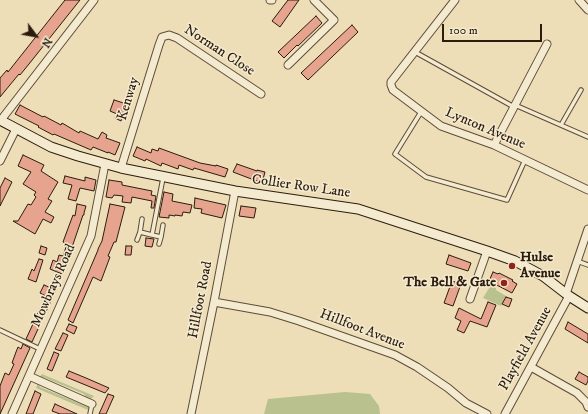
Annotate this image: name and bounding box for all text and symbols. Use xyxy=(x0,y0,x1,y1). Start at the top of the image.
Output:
north arrow xyxy=(16,16,56,56)
scale bar xyxy=(444,16,544,42)
street label: Norman Close xyxy=(181,22,257,80)
text: 100 m xyxy=(449,23,478,38)
text: N xyxy=(38,35,55,50)
street label: Kenway xyxy=(115,75,143,123)
street label: Lynton Avenue xyxy=(442,105,528,153)
street label: Collier Row Lane xyxy=(251,172,351,202)
street label: Mowbrays Road xyxy=(28,242,80,330)
place label: Hulse Avenue xyxy=(520,250,560,282)
street label: Hillfoot Road xyxy=(185,260,217,340)
marker: Hulse Avenue xyxy=(507,261,517,271)
place label: The Bell & Gate xyxy=(403,275,496,291)
marker: The Bell & Gate xyxy=(499,278,509,288)
street label: Playfield Avenue xyxy=(496,304,556,394)
street label: Hillfoot Avenue xyxy=(317,306,407,354)

